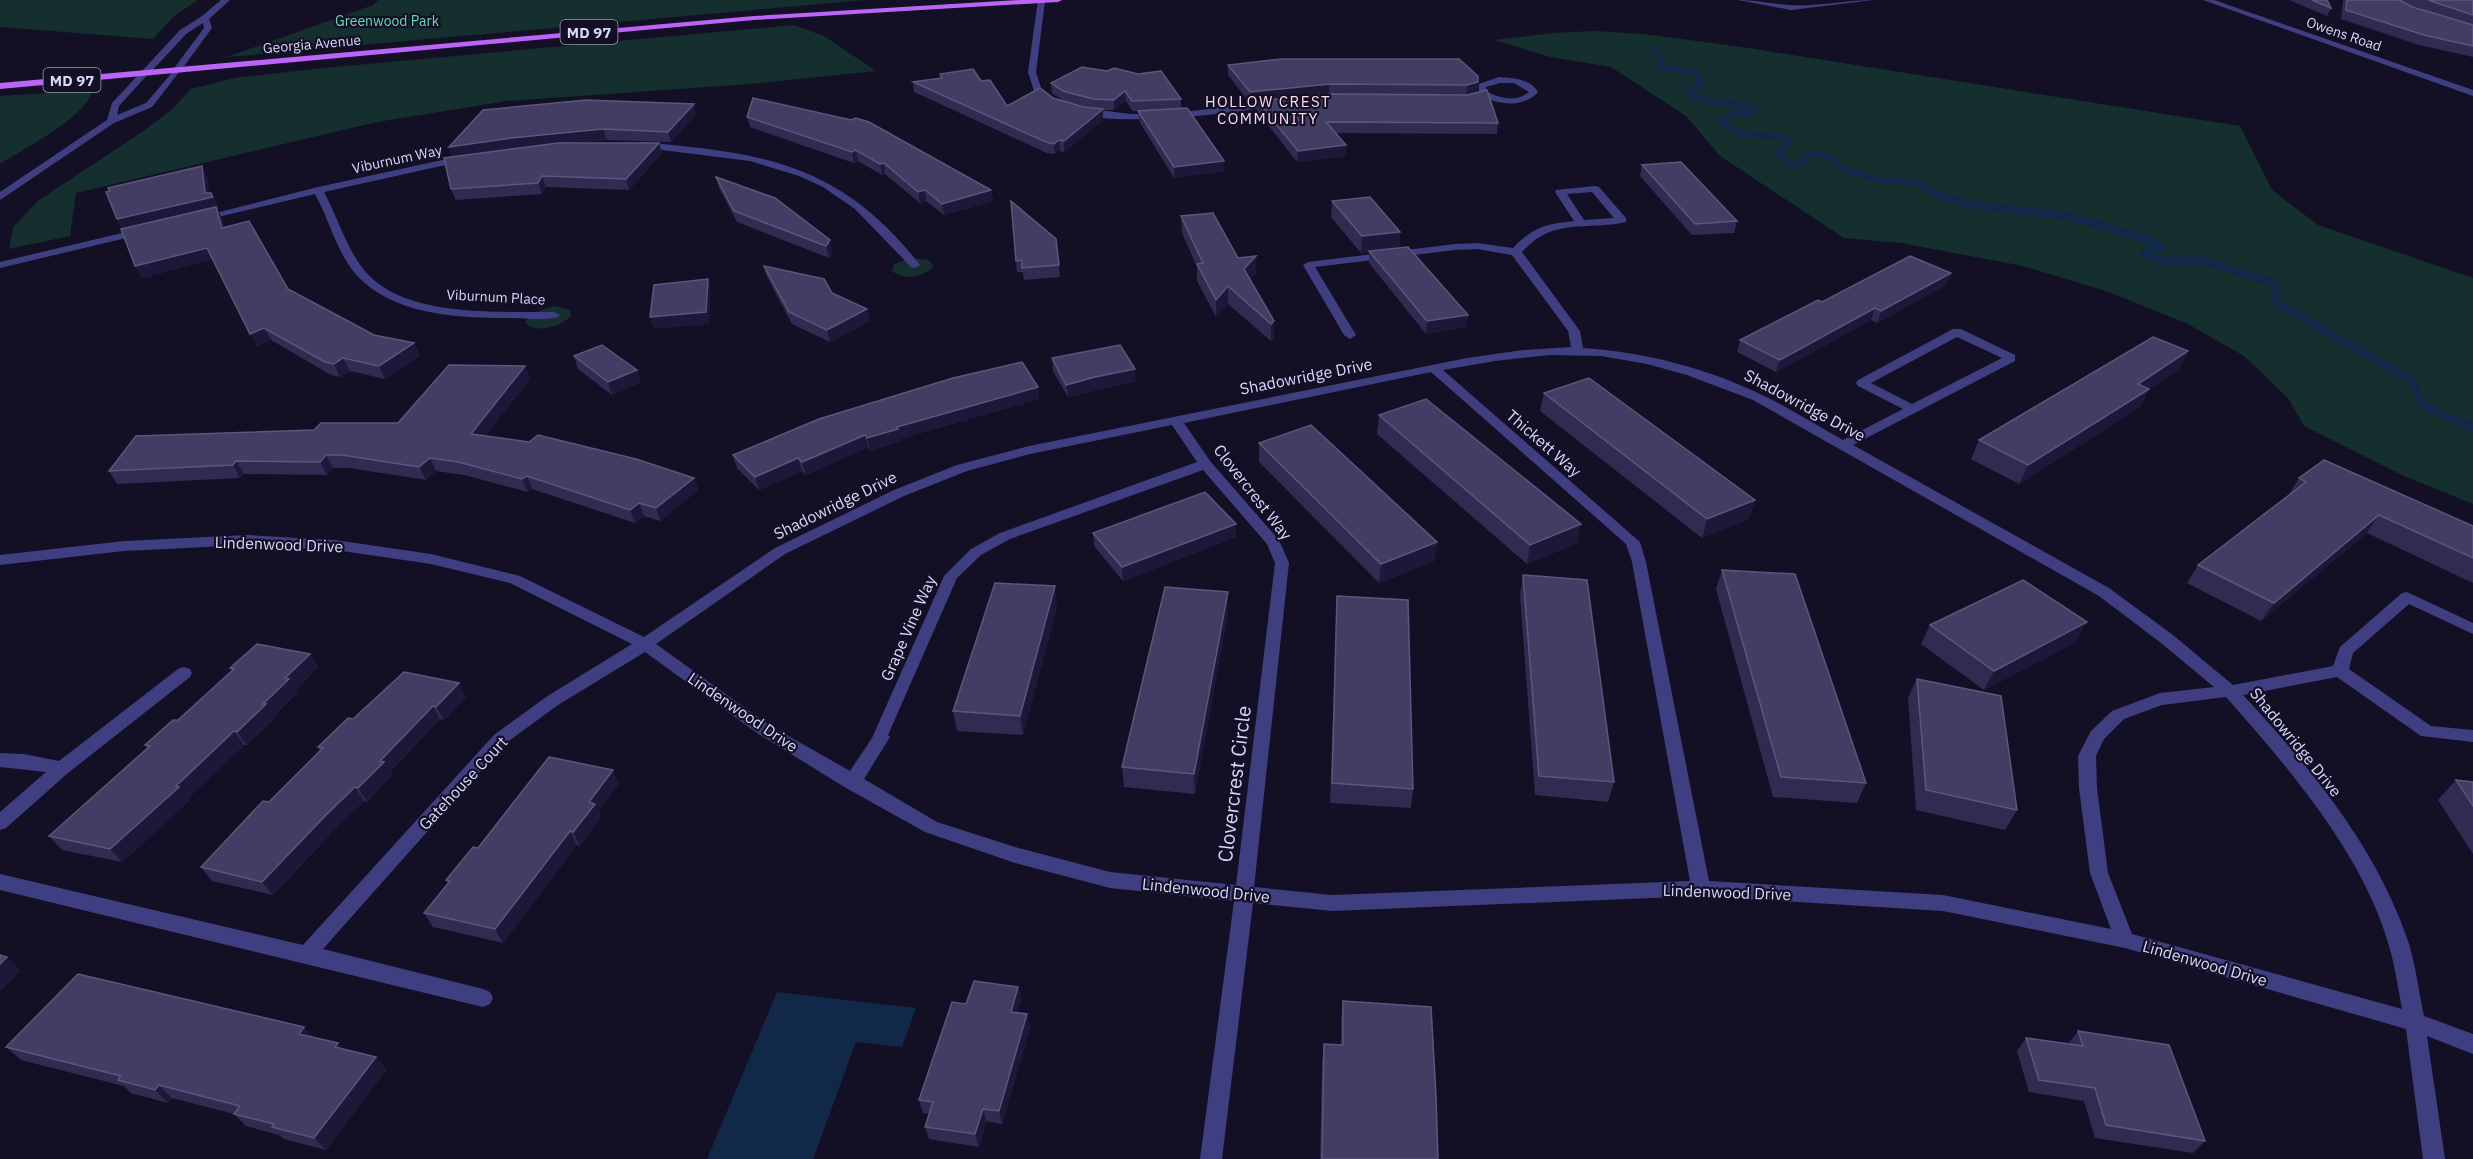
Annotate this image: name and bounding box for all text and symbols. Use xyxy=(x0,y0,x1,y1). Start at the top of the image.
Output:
park label: Greenwood Park xyxy=(335,12,440,30)
street label: Owens Road xyxy=(2304,13,2384,55)
road number: MD 97 xyxy=(560,20,618,44)
street label: Georgia Avenue xyxy=(262,31,362,57)
road number: MD 97 xyxy=(44,68,100,92)
district label: HOLLOW CREST COMMUNITY xyxy=(1205,92,1331,128)
street label: Viburnum Way xyxy=(350,141,444,177)
street label: Viburnum Place xyxy=(446,285,546,309)
street label: Shadowridge Drive xyxy=(1238,353,1374,399)
street label: Shadowridge Drive xyxy=(1741,365,1869,446)
street label: Thickett Way xyxy=(1502,405,1586,481)
street label: Clovercrest Way xyxy=(1210,440,1296,544)
street label: Shadowridge Drive xyxy=(770,466,900,543)
street label: Lindenwood Drive xyxy=(214,532,344,556)
street label: Grape Vine Way xyxy=(876,572,940,684)
street label: Lindenwood Drive xyxy=(684,668,802,756)
street label: Shadowridge Drive xyxy=(2246,683,2346,801)
street label: Clovercrest Circle xyxy=(1211,704,1257,864)
street label: Gatehouse Court xyxy=(414,732,512,834)
street label: Lindenwood Drive xyxy=(1141,873,1271,907)
street label: Lindenwood Drive xyxy=(1662,880,1792,904)
street label: Lindenwood Drive xyxy=(2140,936,2270,990)

